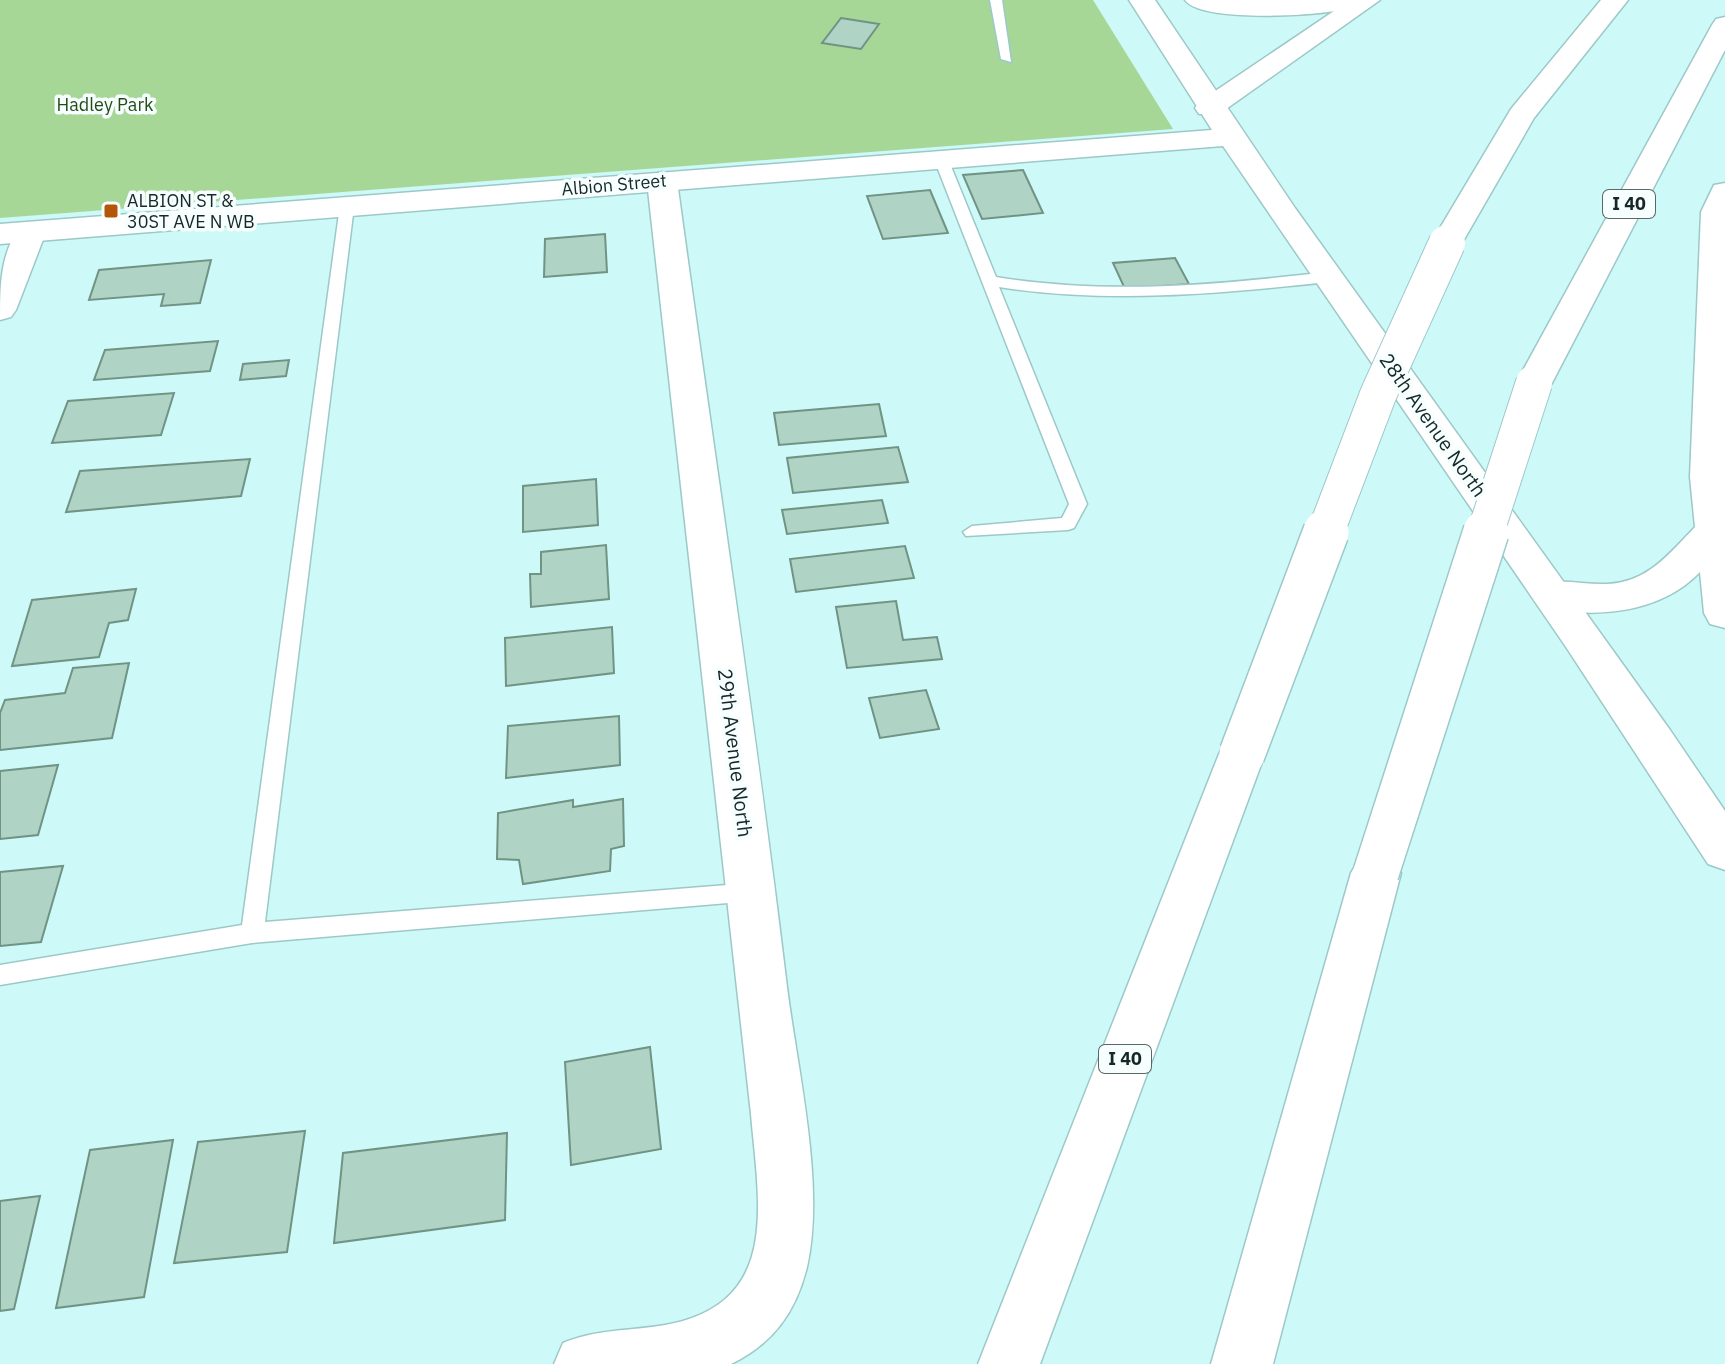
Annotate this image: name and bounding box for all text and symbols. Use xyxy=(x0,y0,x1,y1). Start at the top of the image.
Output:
park label: Hadley Park xyxy=(56,93,154,116)
street label: Albion Street xyxy=(560,168,667,201)
place label: ALBION ST & 30ST AVE N WB xyxy=(127,189,255,233)
road number: I 40 xyxy=(1603,190,1655,218)
marker: ALBION ST & 30ST AVE N WB xyxy=(102,202,120,220)
street label: 28th Avenue North xyxy=(1374,347,1493,502)
street label: 29th Avenue North xyxy=(712,667,759,839)
road number: I 40 xyxy=(1099,1045,1151,1073)

